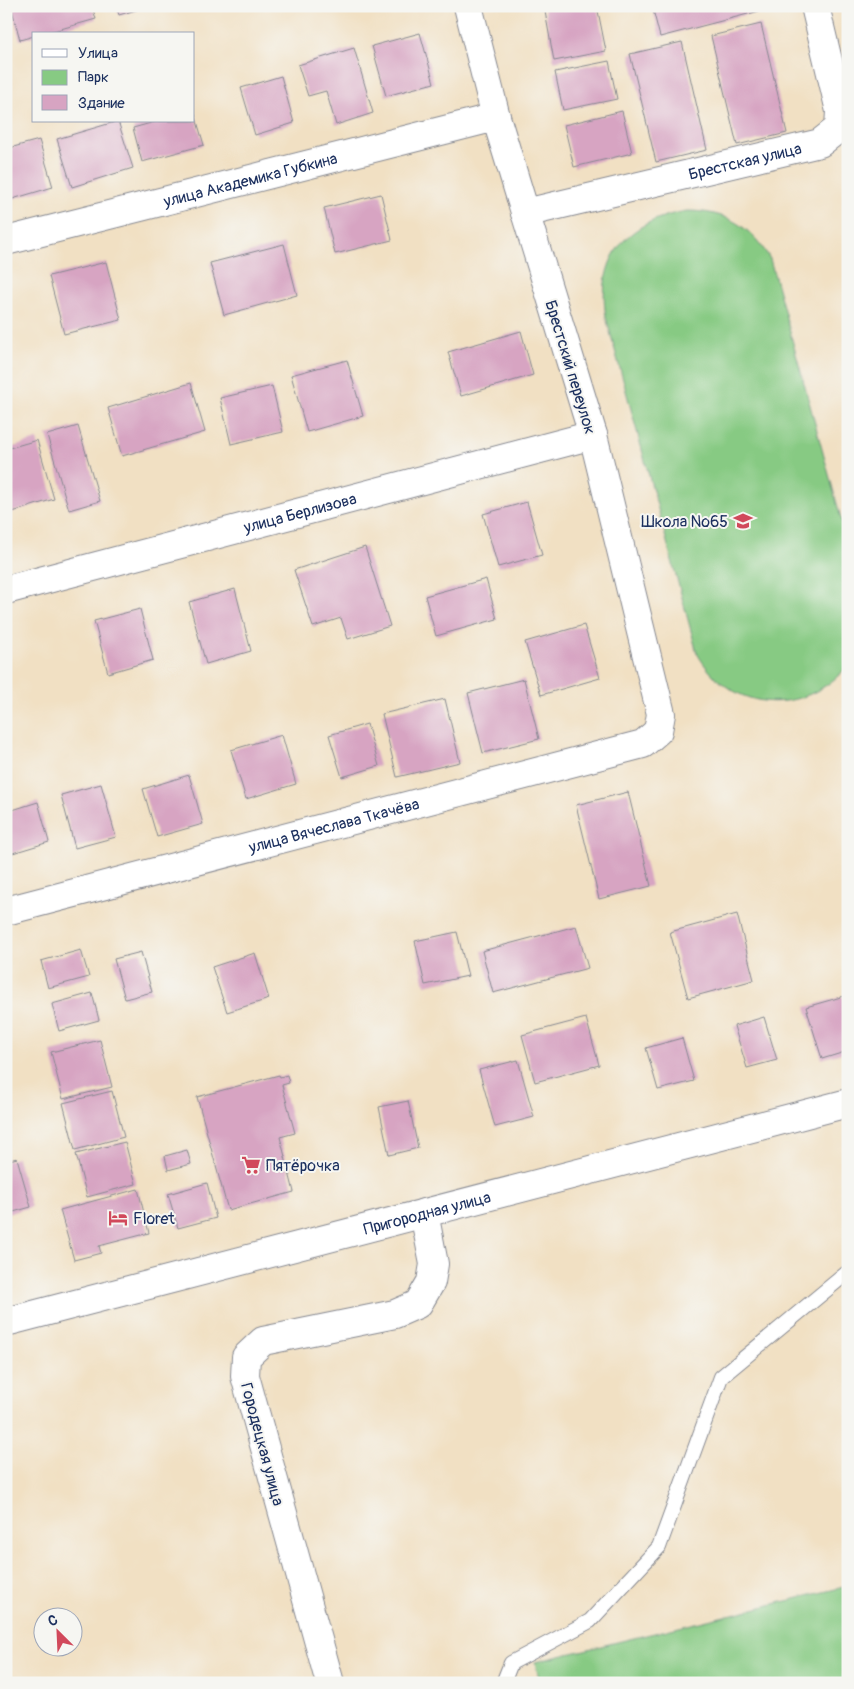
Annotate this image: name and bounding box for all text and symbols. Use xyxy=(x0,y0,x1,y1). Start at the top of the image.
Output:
legend xyxy=(32,32,195,122)
text: Улица xyxy=(78,44,118,63)
text: Парк xyxy=(78,68,109,87)
text: Здание xyxy=(78,94,125,113)
street label: Брестская улица xyxy=(687,139,804,185)
street label: улица Академика Губкина xyxy=(161,149,339,212)
street label: Брестский переулок xyxy=(540,298,600,437)
street label: улица Берлизова xyxy=(241,489,359,538)
school or university icon: Школа №65 xyxy=(732,510,754,532)
place label: Школа №65 xyxy=(641,512,728,532)
street label: улица Вячеслава Ткачёва xyxy=(246,794,422,858)
supermarket icon: Пятёрочка xyxy=(240,1154,262,1176)
place label: Пятёрочка xyxy=(266,1156,340,1176)
street label: Пригородная улица xyxy=(362,1187,493,1240)
hotel icon: Floret xyxy=(107,1207,129,1229)
place label: Floret xyxy=(133,1209,175,1229)
street label: Городецкая улица xyxy=(236,1381,288,1508)
north arrow xyxy=(32,1606,82,1656)
text: С xyxy=(46,1611,61,1630)

